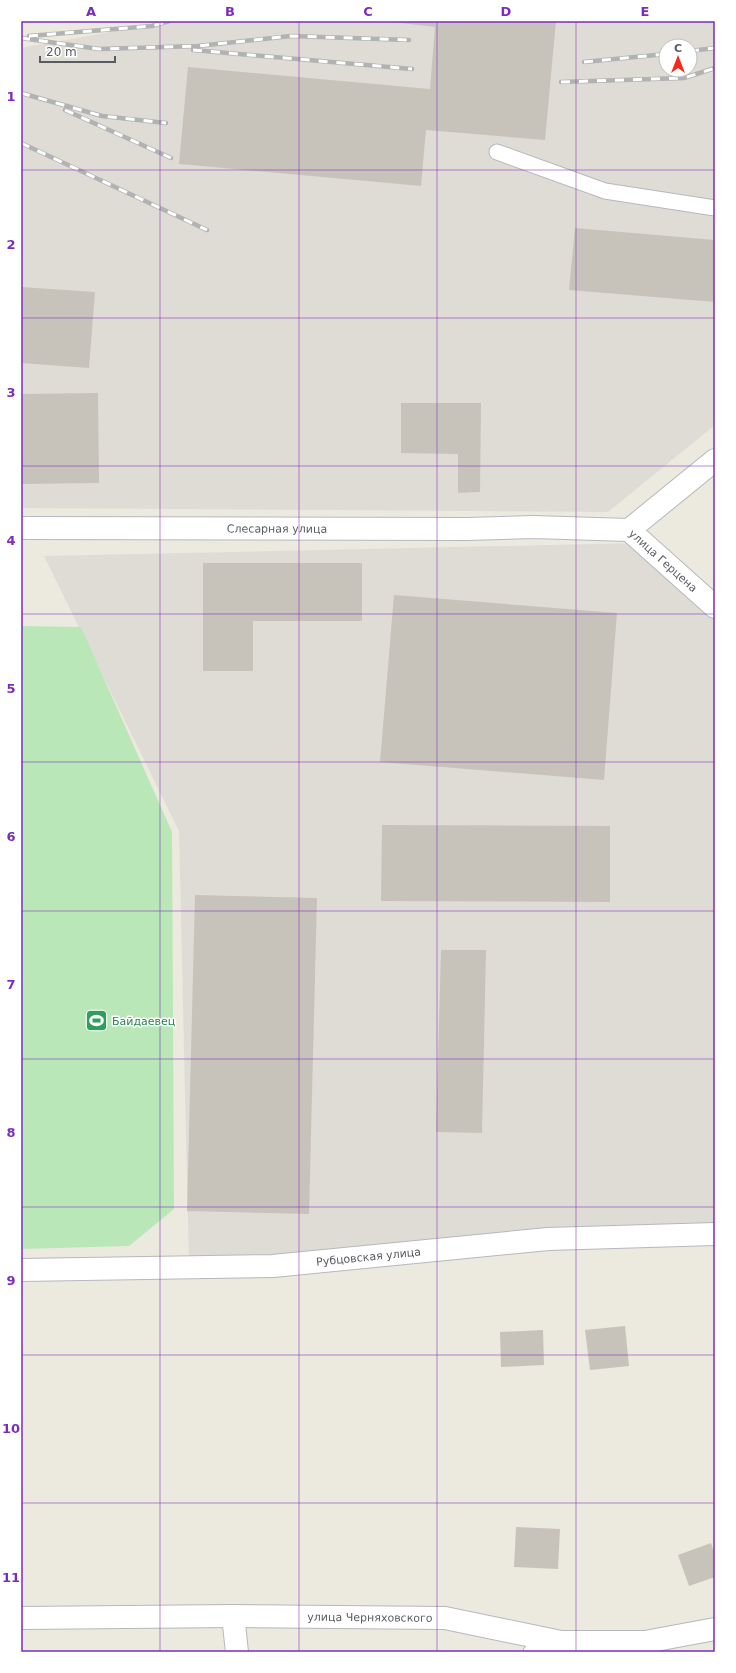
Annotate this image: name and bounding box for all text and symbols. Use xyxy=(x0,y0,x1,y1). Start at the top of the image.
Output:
text: A xyxy=(86,4,96,19)
text: B xyxy=(225,4,235,19)
text: C xyxy=(363,4,373,19)
text: D xyxy=(501,4,512,19)
text: E xyxy=(641,4,649,19)
scale bar xyxy=(40,38,115,64)
north arrow xyxy=(658,38,698,78)
text: С xyxy=(674,42,682,55)
text: 20 m xyxy=(46,45,77,59)
text: 1 xyxy=(6,89,16,104)
text: 2 xyxy=(6,237,16,252)
text: 3 xyxy=(6,385,16,400)
street label: Слесарная улица xyxy=(227,522,327,536)
street label: улица Герцена xyxy=(626,527,700,595)
text: 4 xyxy=(6,533,16,548)
text: 5 xyxy=(6,681,16,696)
text: 6 xyxy=(6,829,16,844)
text: 7 xyxy=(6,977,16,992)
sports icon: Байдаевец xyxy=(84,1008,110,1034)
place label: Байдаевец xyxy=(112,1015,175,1028)
text: 8 xyxy=(6,1125,16,1140)
street label: Рубцовская улица xyxy=(316,1246,422,1269)
text: 9 xyxy=(6,1273,16,1288)
text: 10 xyxy=(2,1421,20,1436)
text: 11 xyxy=(2,1570,20,1585)
street label: улица Черняховского xyxy=(307,1611,433,1625)

